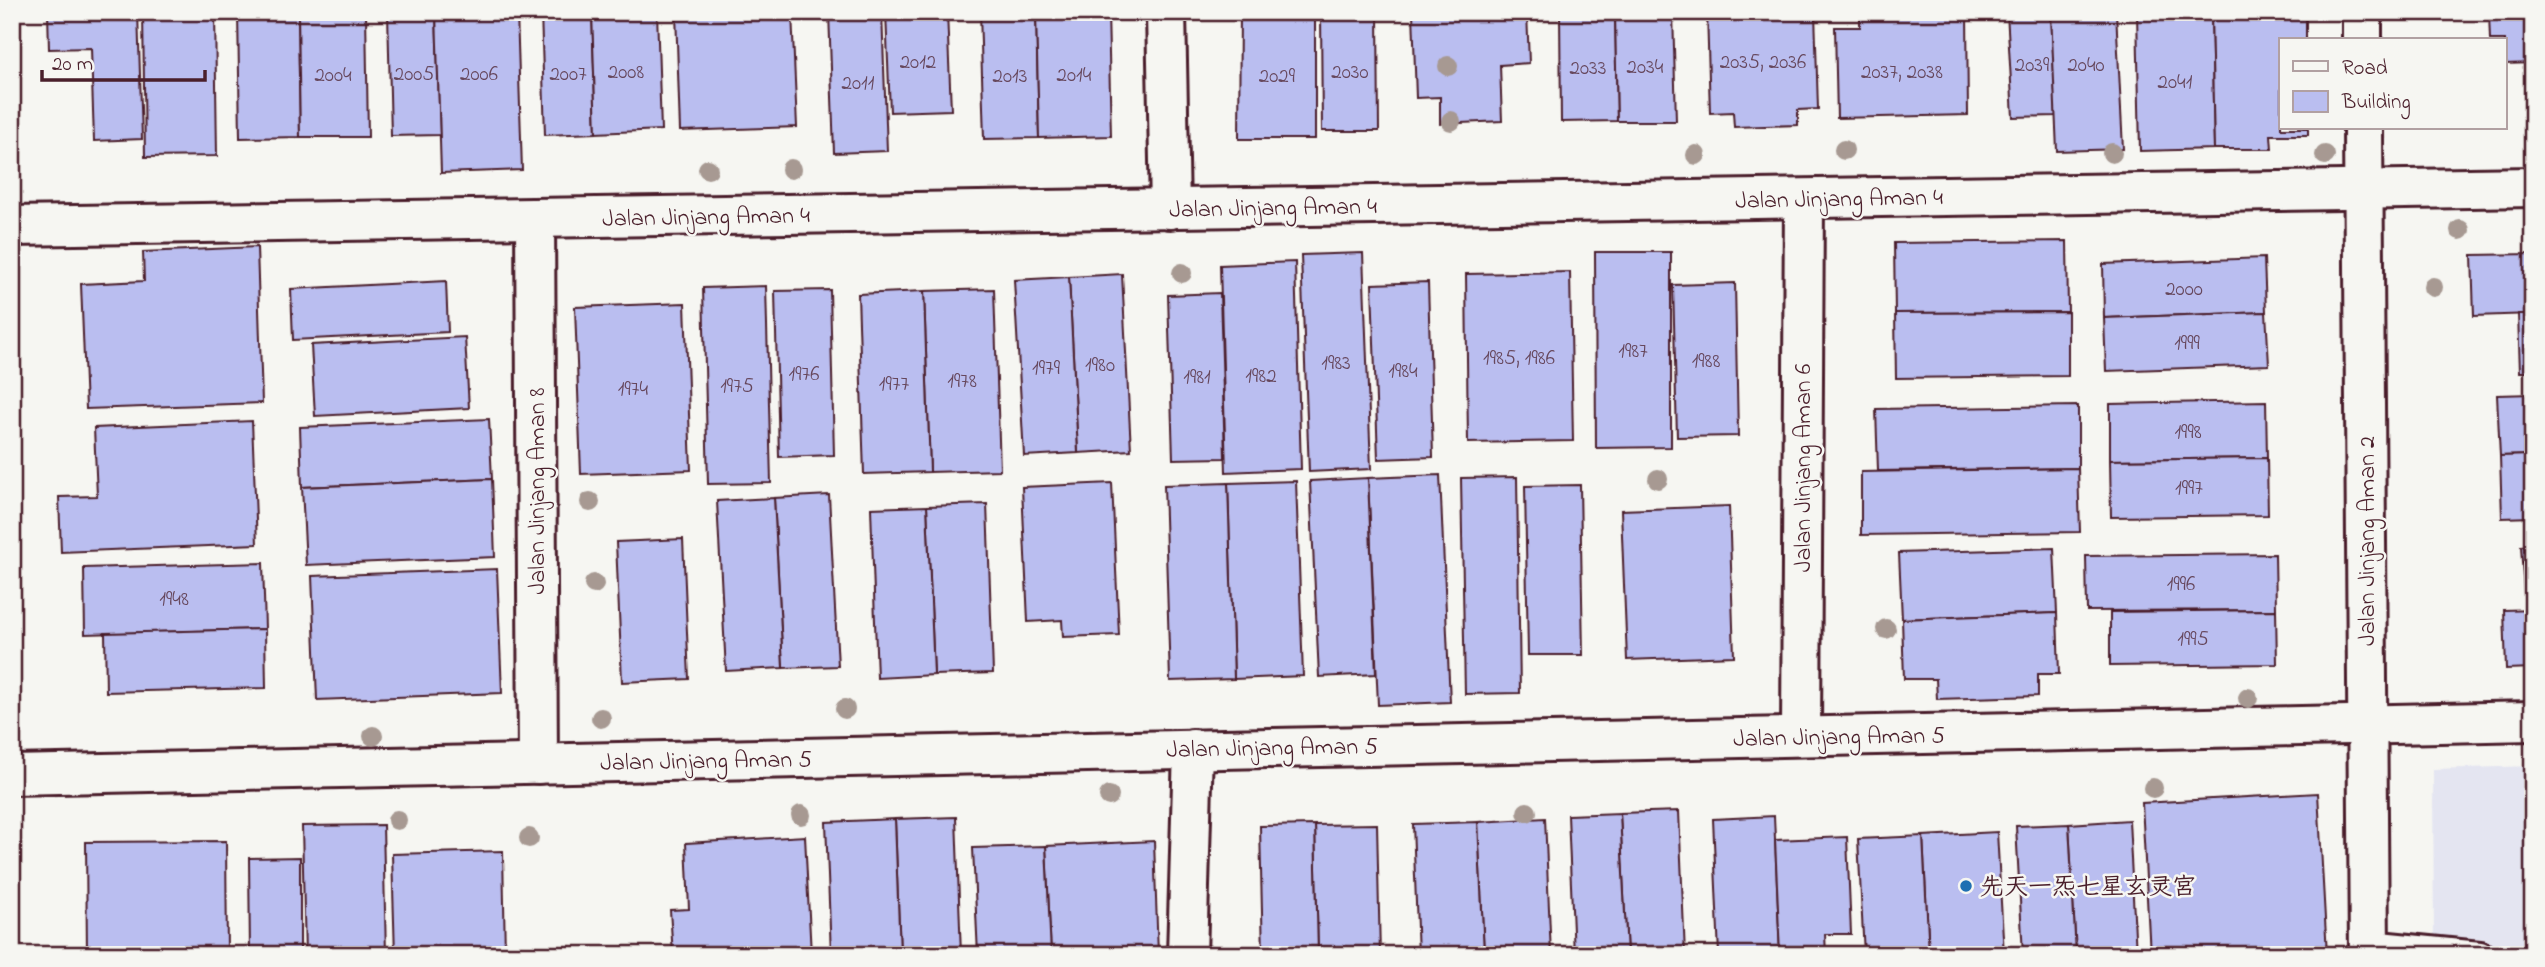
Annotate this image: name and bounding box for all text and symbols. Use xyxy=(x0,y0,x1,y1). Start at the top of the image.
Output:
scale bar xyxy=(42,38,205,82)
legend xyxy=(2279,38,2506,130)
house number: 2012 xyxy=(900,48,936,78)
house number: 2035, 2036 xyxy=(1720,48,1806,78)
text: 20 m xyxy=(52,50,93,80)
house number: 2039 xyxy=(2015,51,2050,81)
house number: 2040 xyxy=(2067,51,2105,81)
house number: 2034 xyxy=(1627,53,1664,83)
house number: 2033 xyxy=(1570,54,1606,84)
text: Road xyxy=(2342,54,2388,84)
house number: 2008 xyxy=(608,58,644,88)
house number: 2030 xyxy=(1331,58,1369,88)
house number: 2037, 2038 xyxy=(1861,58,1943,88)
house number: 2005 xyxy=(394,60,434,90)
house number: 2006 xyxy=(460,60,498,90)
house number: 2007 xyxy=(549,60,587,90)
house number: 2004 xyxy=(314,61,352,91)
house number: 2014 xyxy=(1057,61,1092,91)
house number: 2013 xyxy=(993,62,1027,92)
house number: 2029 xyxy=(1259,62,1296,92)
house number: 2041 xyxy=(2158,68,2193,98)
house number: 2011 xyxy=(842,69,875,99)
text: Building xyxy=(2341,88,2411,120)
street label: Jalan Jinjang Aman 4 xyxy=(1735,181,1943,220)
street label: Jalan Jinjang Aman 4 xyxy=(1169,190,1377,229)
street label: Jalan Jinjang Aman 4 xyxy=(602,199,810,238)
house number: 2000 xyxy=(2165,275,2203,305)
house number: 1999 xyxy=(2174,329,2200,359)
house number: 1987 xyxy=(1618,337,1648,367)
house number: 1985, 1986 xyxy=(1483,344,1555,374)
house number: 1988 xyxy=(1692,347,1720,377)
house number: 1983 xyxy=(1321,349,1351,379)
house number: 1980 xyxy=(1085,351,1115,381)
house number: 1979 xyxy=(1032,354,1061,384)
house number: 1984 xyxy=(1388,357,1418,387)
house number: 1976 xyxy=(789,360,819,390)
house number: 1982 xyxy=(1245,362,1277,392)
house number: 1981 xyxy=(1183,363,1211,393)
street label: Jalan Jinjang Aman 6 xyxy=(1787,363,1822,572)
house number: 1978 xyxy=(947,367,977,397)
house number: 1977 xyxy=(879,370,909,400)
house number: 1975 xyxy=(720,372,754,402)
house number: 1974 xyxy=(618,375,648,405)
street label: Jalan Jinjang Aman 8 xyxy=(521,388,556,594)
house number: 1998 xyxy=(2174,418,2202,448)
street label: Jalan Jinjang Aman 2 xyxy=(2351,436,2386,646)
house number: 1997 xyxy=(2175,474,2203,504)
house number: 1996 xyxy=(2167,570,2195,600)
house number: 1948 xyxy=(159,585,189,615)
house number: 1995 xyxy=(2177,625,2209,655)
street label: Jalan Jinjang Aman 5 xyxy=(1733,719,1945,758)
street label: Jalan Jinjang Aman 5 xyxy=(1166,730,1378,769)
street label: Jalan Jinjang Aman 5 xyxy=(600,743,812,782)
place label: 先天一炁七星玄灵宫 xyxy=(1980,871,2196,906)
marker: 先天一炁七星玄灵宫 xyxy=(1958,878,1974,894)

